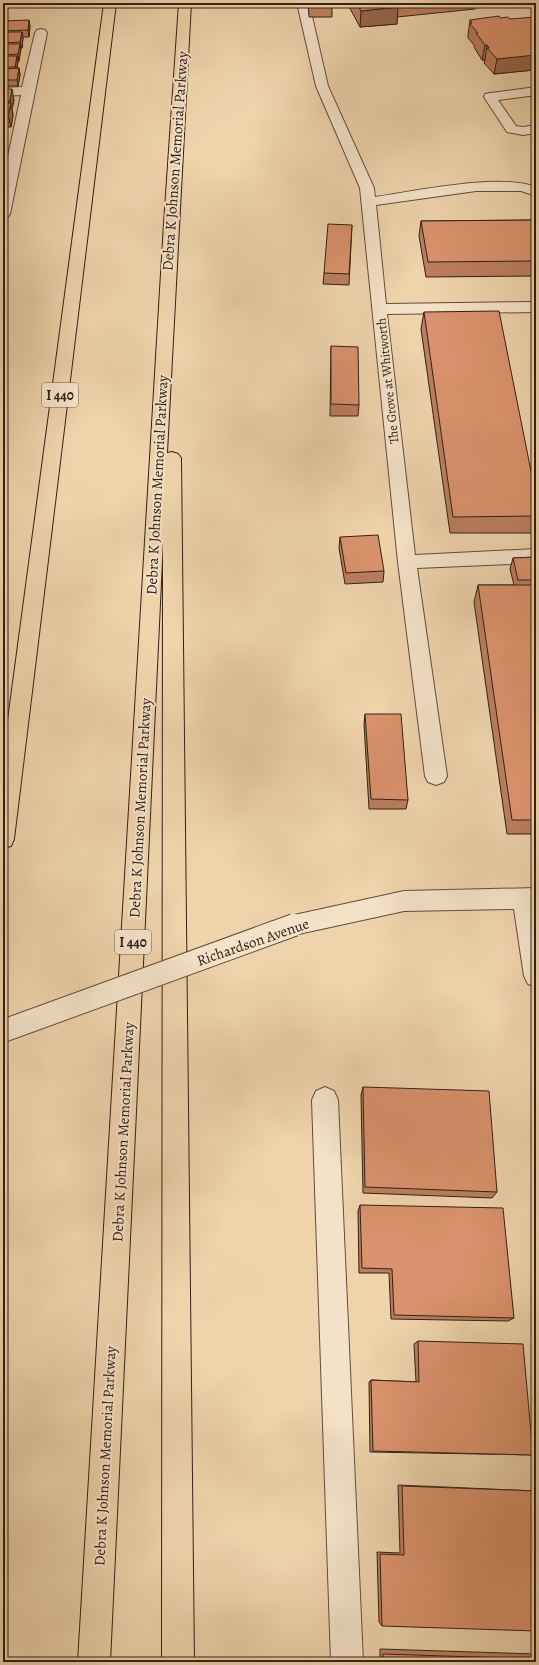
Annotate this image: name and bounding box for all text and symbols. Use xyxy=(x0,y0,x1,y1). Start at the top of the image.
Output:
street label: Debra K Johnson Memorial Parkway xyxy=(157,50,193,271)
street label: The Grove at Whitworth xyxy=(372,317,403,445)
street label: Debra K Johnson Memorial Parkway xyxy=(141,374,173,595)
road number: I 440 xyxy=(42,383,78,407)
street label: Debra K Johnson Memorial Parkway xyxy=(124,697,156,918)
street label: Richardson Avenue xyxy=(194,913,312,971)
road number: I 440 xyxy=(115,930,151,954)
street label: Debra K Johnson Memorial Parkway xyxy=(107,1021,139,1242)
street label: Debra K Johnson Memorial Parkway xyxy=(89,1345,121,1566)

